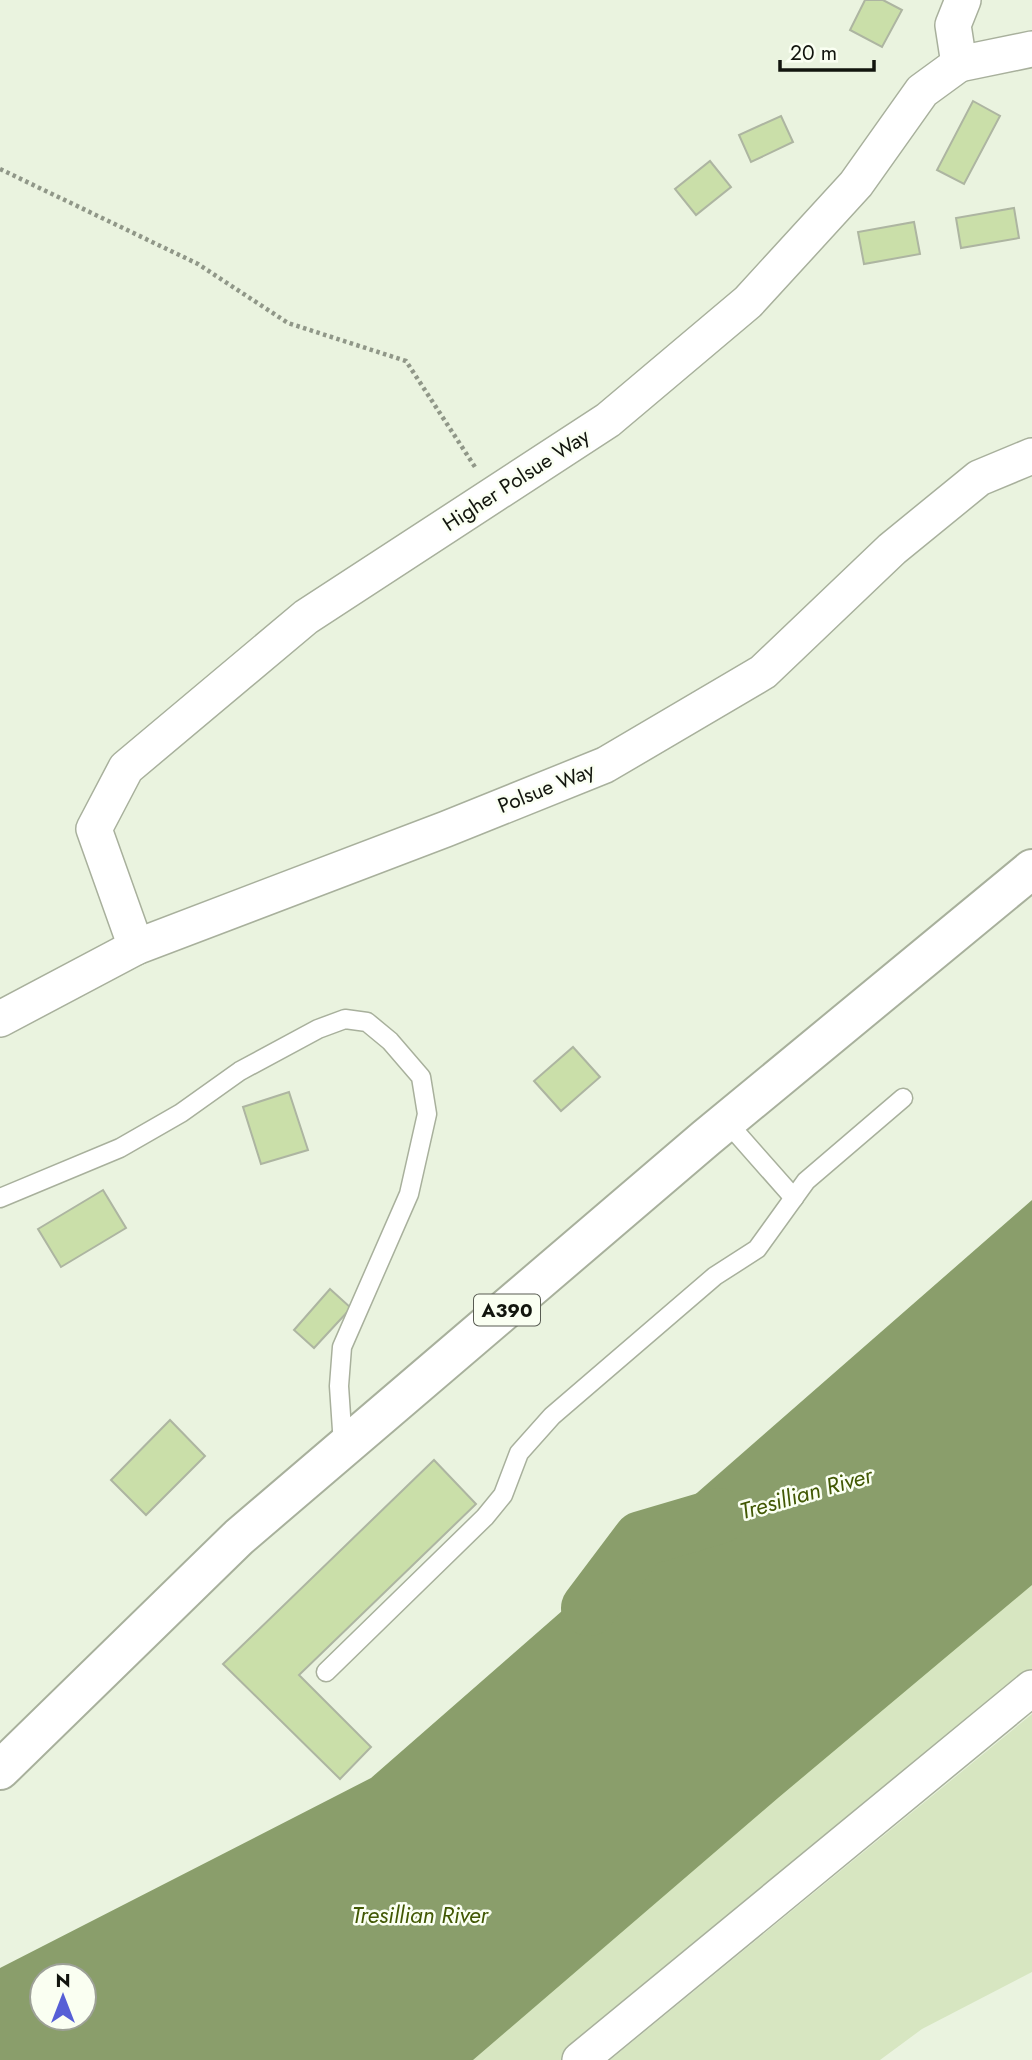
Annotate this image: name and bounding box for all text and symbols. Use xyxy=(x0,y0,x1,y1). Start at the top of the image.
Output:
scale bar xyxy=(780,28,874,72)
text: 20 m xyxy=(790,38,837,68)
street label: Higher Polsue Way xyxy=(437,421,596,539)
street label: Polsue Way xyxy=(493,755,599,821)
road number: A390 xyxy=(474,1294,540,1326)
water label: Tresillian River xyxy=(736,1457,878,1528)
water label: Tresillian River xyxy=(352,1898,490,1932)
north arrow xyxy=(28,1962,98,2032)
text: N xyxy=(55,1967,71,1994)

